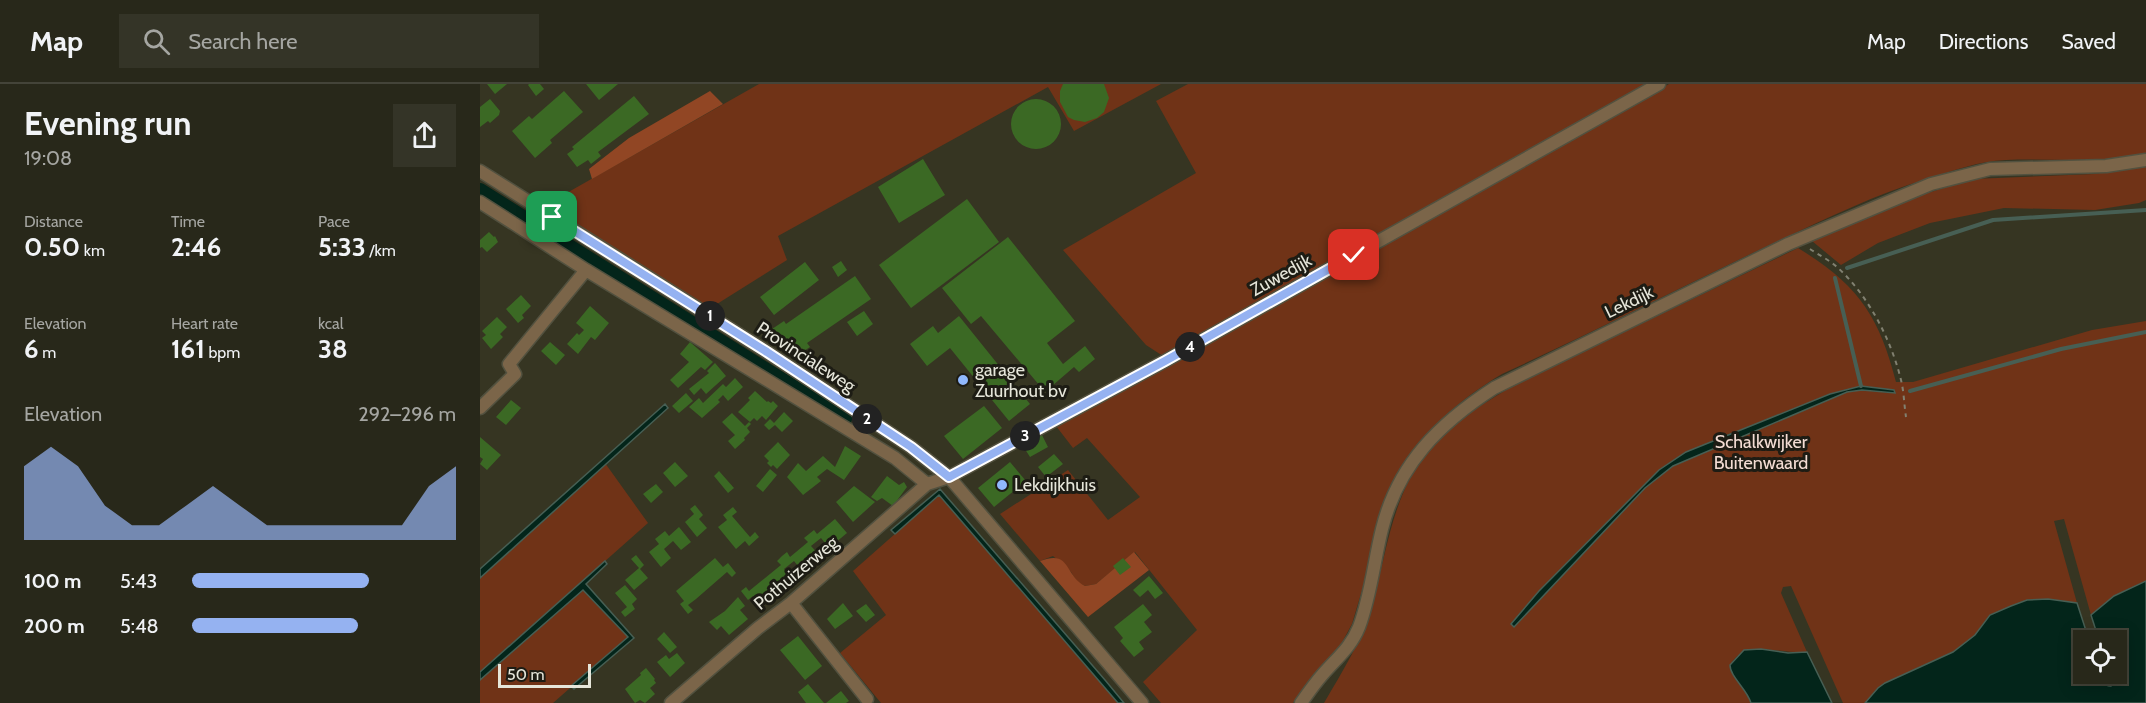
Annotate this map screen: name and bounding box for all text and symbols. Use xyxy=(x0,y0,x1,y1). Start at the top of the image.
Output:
search box xyxy=(119,14,539,68)
text: Map xyxy=(30,24,83,58)
icon: search xyxy=(140,25,173,58)
text: Search here xyxy=(188,28,297,55)
text: Map xyxy=(1867,29,1906,54)
text: Directions xyxy=(1939,29,2028,54)
text: Saved xyxy=(2061,29,2116,54)
text: Evening run xyxy=(24,103,191,143)
button: share xyxy=(393,104,456,167)
text: 19:08 xyxy=(24,146,72,170)
pin xyxy=(526,191,577,242)
icon: arrive xyxy=(535,200,568,233)
text: Distance xyxy=(24,212,83,231)
text: Time xyxy=(171,212,205,231)
text: Pace xyxy=(318,212,350,231)
pin xyxy=(1328,229,1379,280)
text: 0.50 xyxy=(24,231,80,263)
text: 2:46 xyxy=(171,231,221,263)
text: 5:33 xyxy=(318,231,366,263)
icon: check xyxy=(1337,238,1370,271)
text: km xyxy=(80,241,105,260)
text: /km xyxy=(366,241,396,260)
street label: Zuwedijk xyxy=(1247,249,1316,301)
street label: Lekdijk xyxy=(1601,280,1658,323)
pin: 1 xyxy=(695,301,725,331)
text: 1 xyxy=(707,306,713,325)
text: Elevation xyxy=(24,314,87,333)
text: Heart rate xyxy=(171,314,238,333)
text: kcal xyxy=(318,314,344,333)
street label: Provincialeweg xyxy=(753,317,860,398)
pin: 4 xyxy=(1175,332,1205,362)
text: 6 xyxy=(24,333,39,365)
text: 161 xyxy=(171,333,205,365)
text: 38 xyxy=(318,333,348,365)
text: 4 xyxy=(1185,337,1195,356)
text: m xyxy=(39,343,56,362)
text: bpm xyxy=(205,343,240,362)
place label: garage Zuurhout bv xyxy=(975,359,1067,402)
marker: garage Zuurhout bv xyxy=(956,373,970,387)
text: Elevation xyxy=(24,402,102,426)
text: 292–296 m xyxy=(358,402,456,426)
pin: 2 xyxy=(852,404,882,434)
text: 2 xyxy=(863,409,871,428)
pin: 3 xyxy=(1010,421,1040,451)
text: 3 xyxy=(1021,426,1029,445)
park label: Schalkwijker Buitenwaard xyxy=(1714,431,1808,474)
place label: Lekdijkhuis xyxy=(1014,474,1096,496)
marker: Lekdijkhuis xyxy=(995,478,1009,492)
street label: Pothuizerweg xyxy=(749,531,843,615)
text: 100 m xyxy=(24,569,82,593)
text: 5:43 xyxy=(120,569,157,593)
text: 200 m xyxy=(24,614,85,638)
text: 5:48 xyxy=(120,614,159,638)
map controls xyxy=(2073,630,2127,684)
button: locate xyxy=(2073,630,2127,684)
scale bar xyxy=(498,661,591,688)
text: 50 m xyxy=(507,665,544,684)

